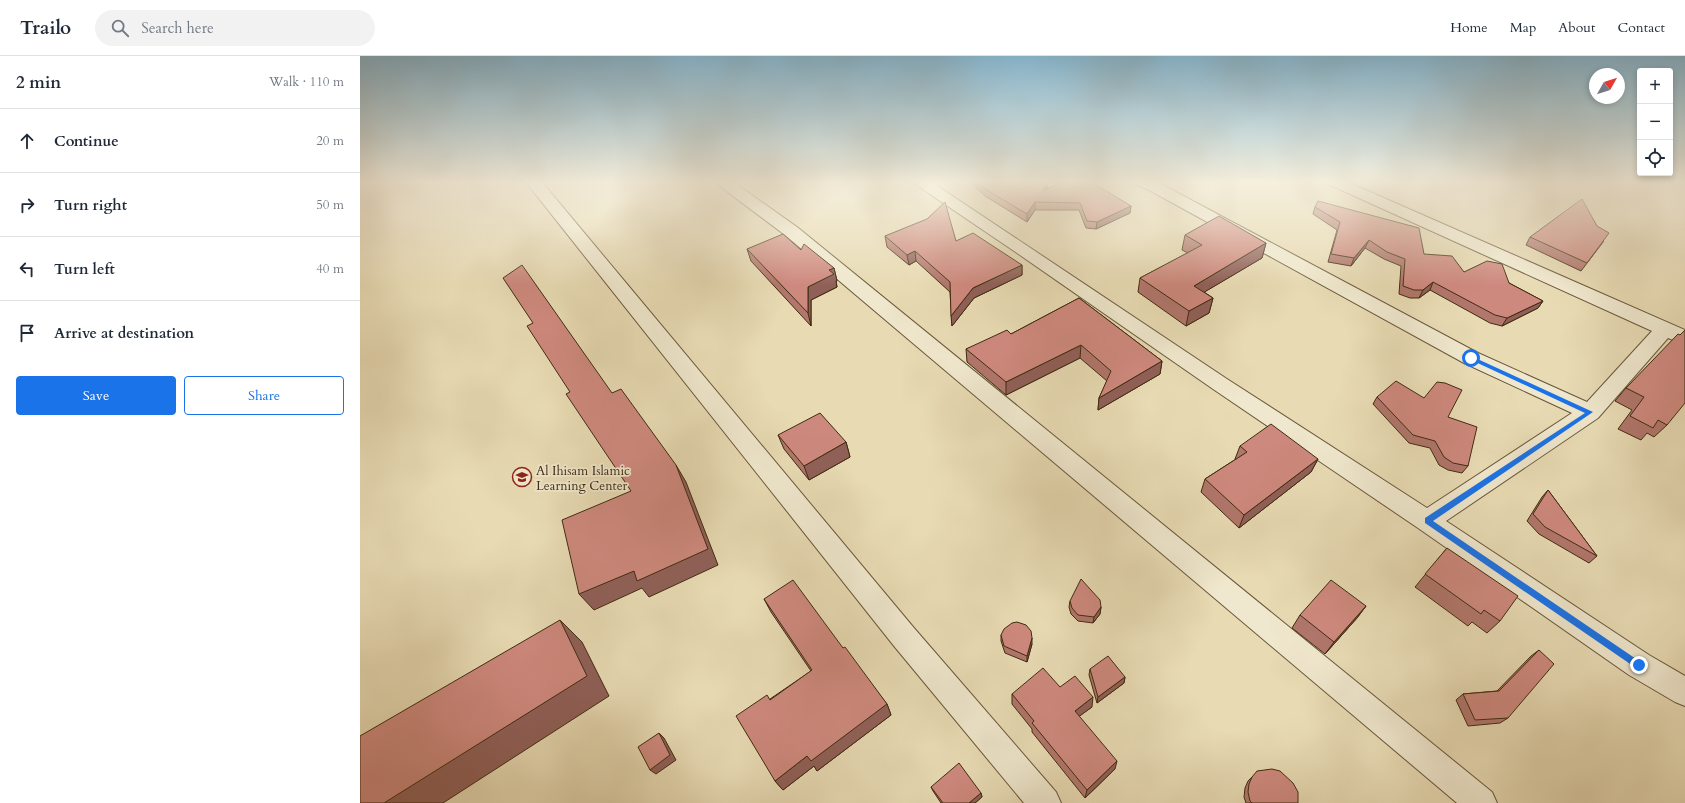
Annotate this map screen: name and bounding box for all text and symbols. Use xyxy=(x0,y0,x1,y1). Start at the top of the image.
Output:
search box xyxy=(95,10,375,46)
text: Trailo xyxy=(20,15,71,41)
icon: search xyxy=(109,17,131,39)
text: Search here xyxy=(141,18,214,38)
text: Home xyxy=(1450,18,1488,37)
text: Map xyxy=(1510,18,1536,37)
text: About xyxy=(1558,18,1595,37)
text: Contact xyxy=(1617,18,1665,37)
north arrow xyxy=(1589,68,1625,104)
map controls xyxy=(1637,68,1673,176)
button: + xyxy=(1637,68,1673,104)
text: 2 min xyxy=(16,71,61,94)
text: Walk · 110 m xyxy=(269,73,344,91)
button: − xyxy=(1637,104,1673,140)
icon: ahead xyxy=(16,130,38,152)
text: Continue xyxy=(54,131,119,151)
text: 20 m xyxy=(316,132,344,150)
button: locate xyxy=(1637,140,1673,176)
icon: right xyxy=(16,194,38,216)
text: Turn right xyxy=(54,195,127,215)
text: 50 m xyxy=(316,196,344,214)
icon: left xyxy=(16,258,38,280)
text: Turn left xyxy=(54,259,115,279)
text: 40 m xyxy=(316,260,344,278)
icon: arrive xyxy=(16,322,38,344)
text: Arrive at destination xyxy=(54,323,194,343)
route start xyxy=(1462,349,1480,367)
button: Save xyxy=(16,376,176,415)
button: Share xyxy=(184,376,344,415)
place label: Al Ihisam Islamic Learning Center xyxy=(536,462,630,495)
school or university icon: Al Ihisam Islamic Learning Center xyxy=(511,466,533,488)
route end xyxy=(1630,656,1648,674)

